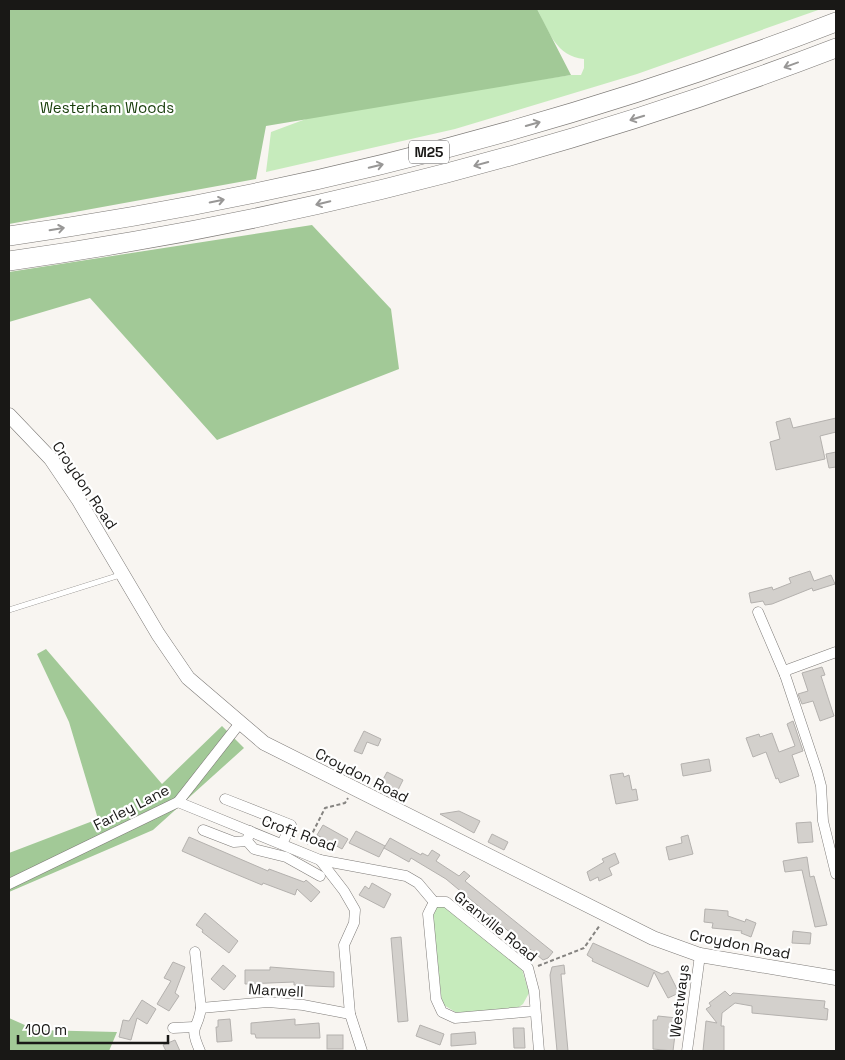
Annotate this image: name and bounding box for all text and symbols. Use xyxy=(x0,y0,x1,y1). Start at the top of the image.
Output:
one-way arrow xyxy=(783,61,799,71)
park label: Westerham Woods xyxy=(40,98,174,117)
one-way arrow xyxy=(629,114,645,123)
one-way arrow xyxy=(524,118,540,128)
road number: M25 xyxy=(409,140,449,163)
one-way arrow xyxy=(473,159,489,169)
one-way arrow xyxy=(367,161,383,170)
one-way arrow xyxy=(209,196,225,205)
one-way arrow xyxy=(316,199,332,208)
one-way arrow xyxy=(49,224,65,234)
street label: Croydon Road xyxy=(49,437,121,533)
street label: Croydon Road xyxy=(312,743,412,807)
street label: Farley Lane xyxy=(90,780,172,834)
street label: Croft Road xyxy=(259,811,339,855)
street label: Granville Road xyxy=(451,887,541,965)
street label: Croydon Road xyxy=(688,925,792,963)
street label: Westways xyxy=(665,963,693,1039)
street label: Marwell xyxy=(248,979,304,1001)
scale bar xyxy=(18,1012,168,1044)
text: 100 m xyxy=(25,1020,67,1039)

